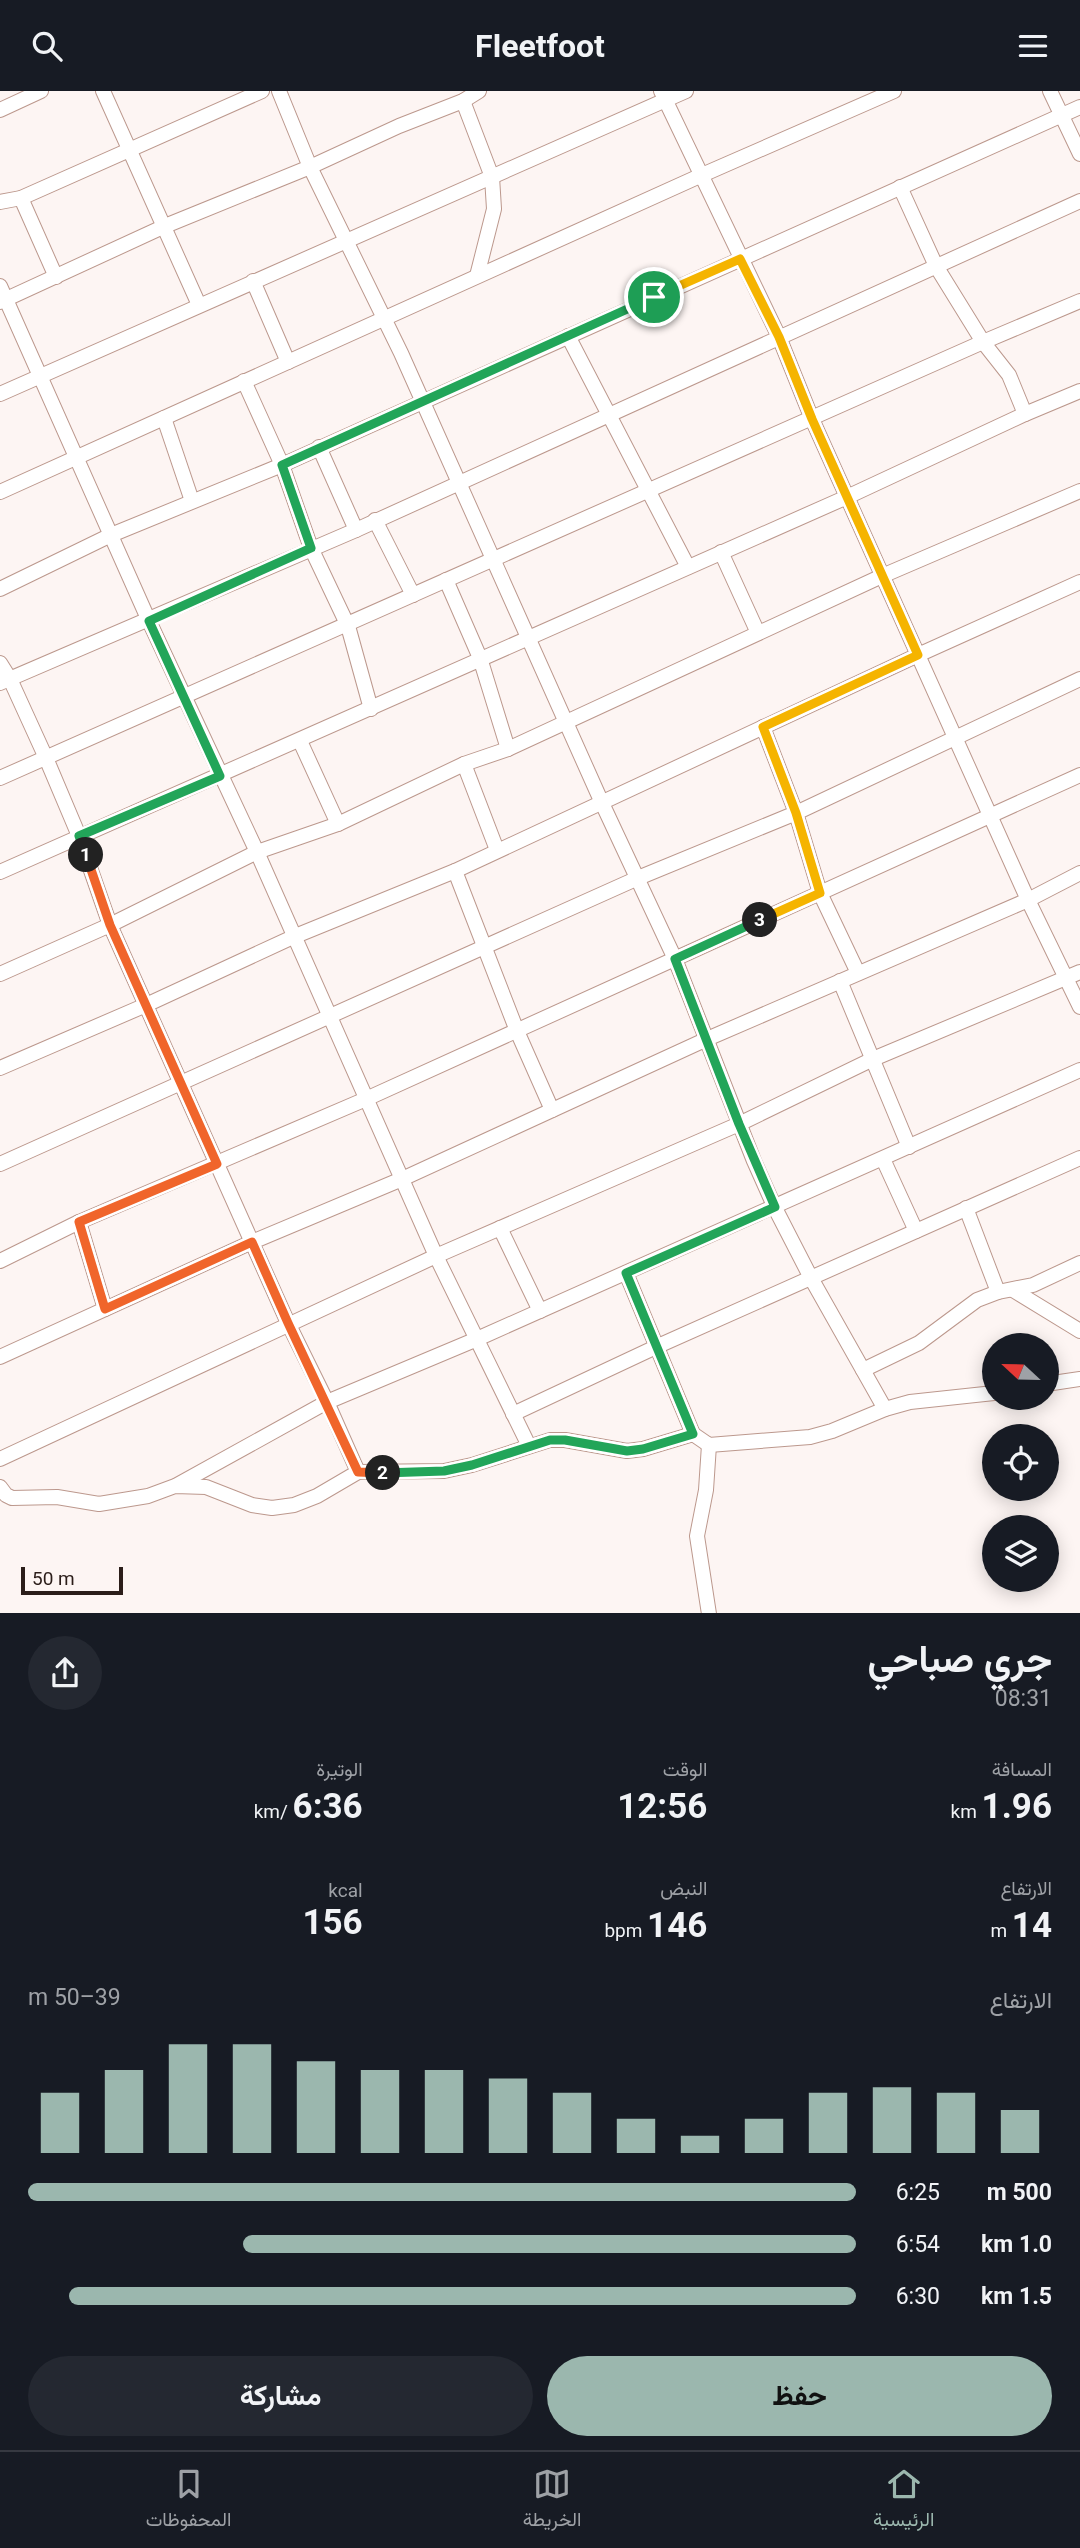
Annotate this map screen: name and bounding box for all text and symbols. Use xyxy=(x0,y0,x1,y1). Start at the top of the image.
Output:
icon: search xyxy=(28,27,66,65)
text: Fleetfoot xyxy=(475,27,605,65)
icon: menu xyxy=(1014,27,1052,65)
pin xyxy=(624,267,684,327)
icon: arrive xyxy=(635,278,673,316)
pin: 1 xyxy=(68,837,104,873)
text: 1 xyxy=(80,843,91,866)
pin: 3 xyxy=(742,903,778,937)
text: 3 xyxy=(754,908,765,931)
north arrow xyxy=(982,1333,1059,1411)
map controls xyxy=(982,1333,1059,1592)
button: locate xyxy=(982,1424,1059,1501)
pin: 2 xyxy=(366,1455,400,1491)
text: 2 xyxy=(377,1461,388,1484)
button: layers xyxy=(982,1515,1059,1592)
scale bar xyxy=(21,1565,122,1596)
text: 50 m xyxy=(32,1567,75,1590)
button: share xyxy=(28,1636,102,1710)
text: جري صباحي xyxy=(868,1637,1052,1681)
text: 08:31 xyxy=(995,1685,1052,1712)
text: الوتيرة xyxy=(316,1758,363,1781)
text: الوقت xyxy=(663,1758,707,1781)
text: المسافة xyxy=(992,1758,1052,1781)
text: 6:36 xyxy=(293,1786,363,1827)
text: 12:56 xyxy=(617,1786,707,1827)
text: 1.96 xyxy=(982,1786,1052,1827)
text: /km xyxy=(254,1800,293,1823)
text: km xyxy=(951,1800,982,1823)
text: النبض xyxy=(660,1877,707,1900)
text: الارتفاع xyxy=(1000,1877,1052,1900)
text: kcal xyxy=(328,1879,363,1902)
text: 156 xyxy=(302,1902,363,1943)
text: 146 xyxy=(647,1905,707,1946)
text: 14 xyxy=(1012,1905,1052,1946)
text: bpm xyxy=(604,1919,647,1942)
text: m xyxy=(990,1919,1012,1942)
text: 39–50 m xyxy=(28,1984,121,2011)
text: الارتفاع xyxy=(990,1987,1052,2014)
text: 6:25 xyxy=(896,2179,940,2206)
text: 500 m xyxy=(987,2179,1052,2206)
text: 6:54 xyxy=(896,2231,940,2258)
text: 1.0 km xyxy=(981,2231,1052,2258)
text: 6:30 xyxy=(896,2283,940,2310)
text: 1.5 km xyxy=(981,2283,1052,2310)
button: مشاركة xyxy=(28,2356,533,2436)
button: حفظ xyxy=(547,2356,1052,2436)
tab: المحفوظات xyxy=(146,2465,231,2536)
tab: الخريطة xyxy=(523,2465,581,2536)
tab: الرئيسية xyxy=(873,2465,934,2536)

